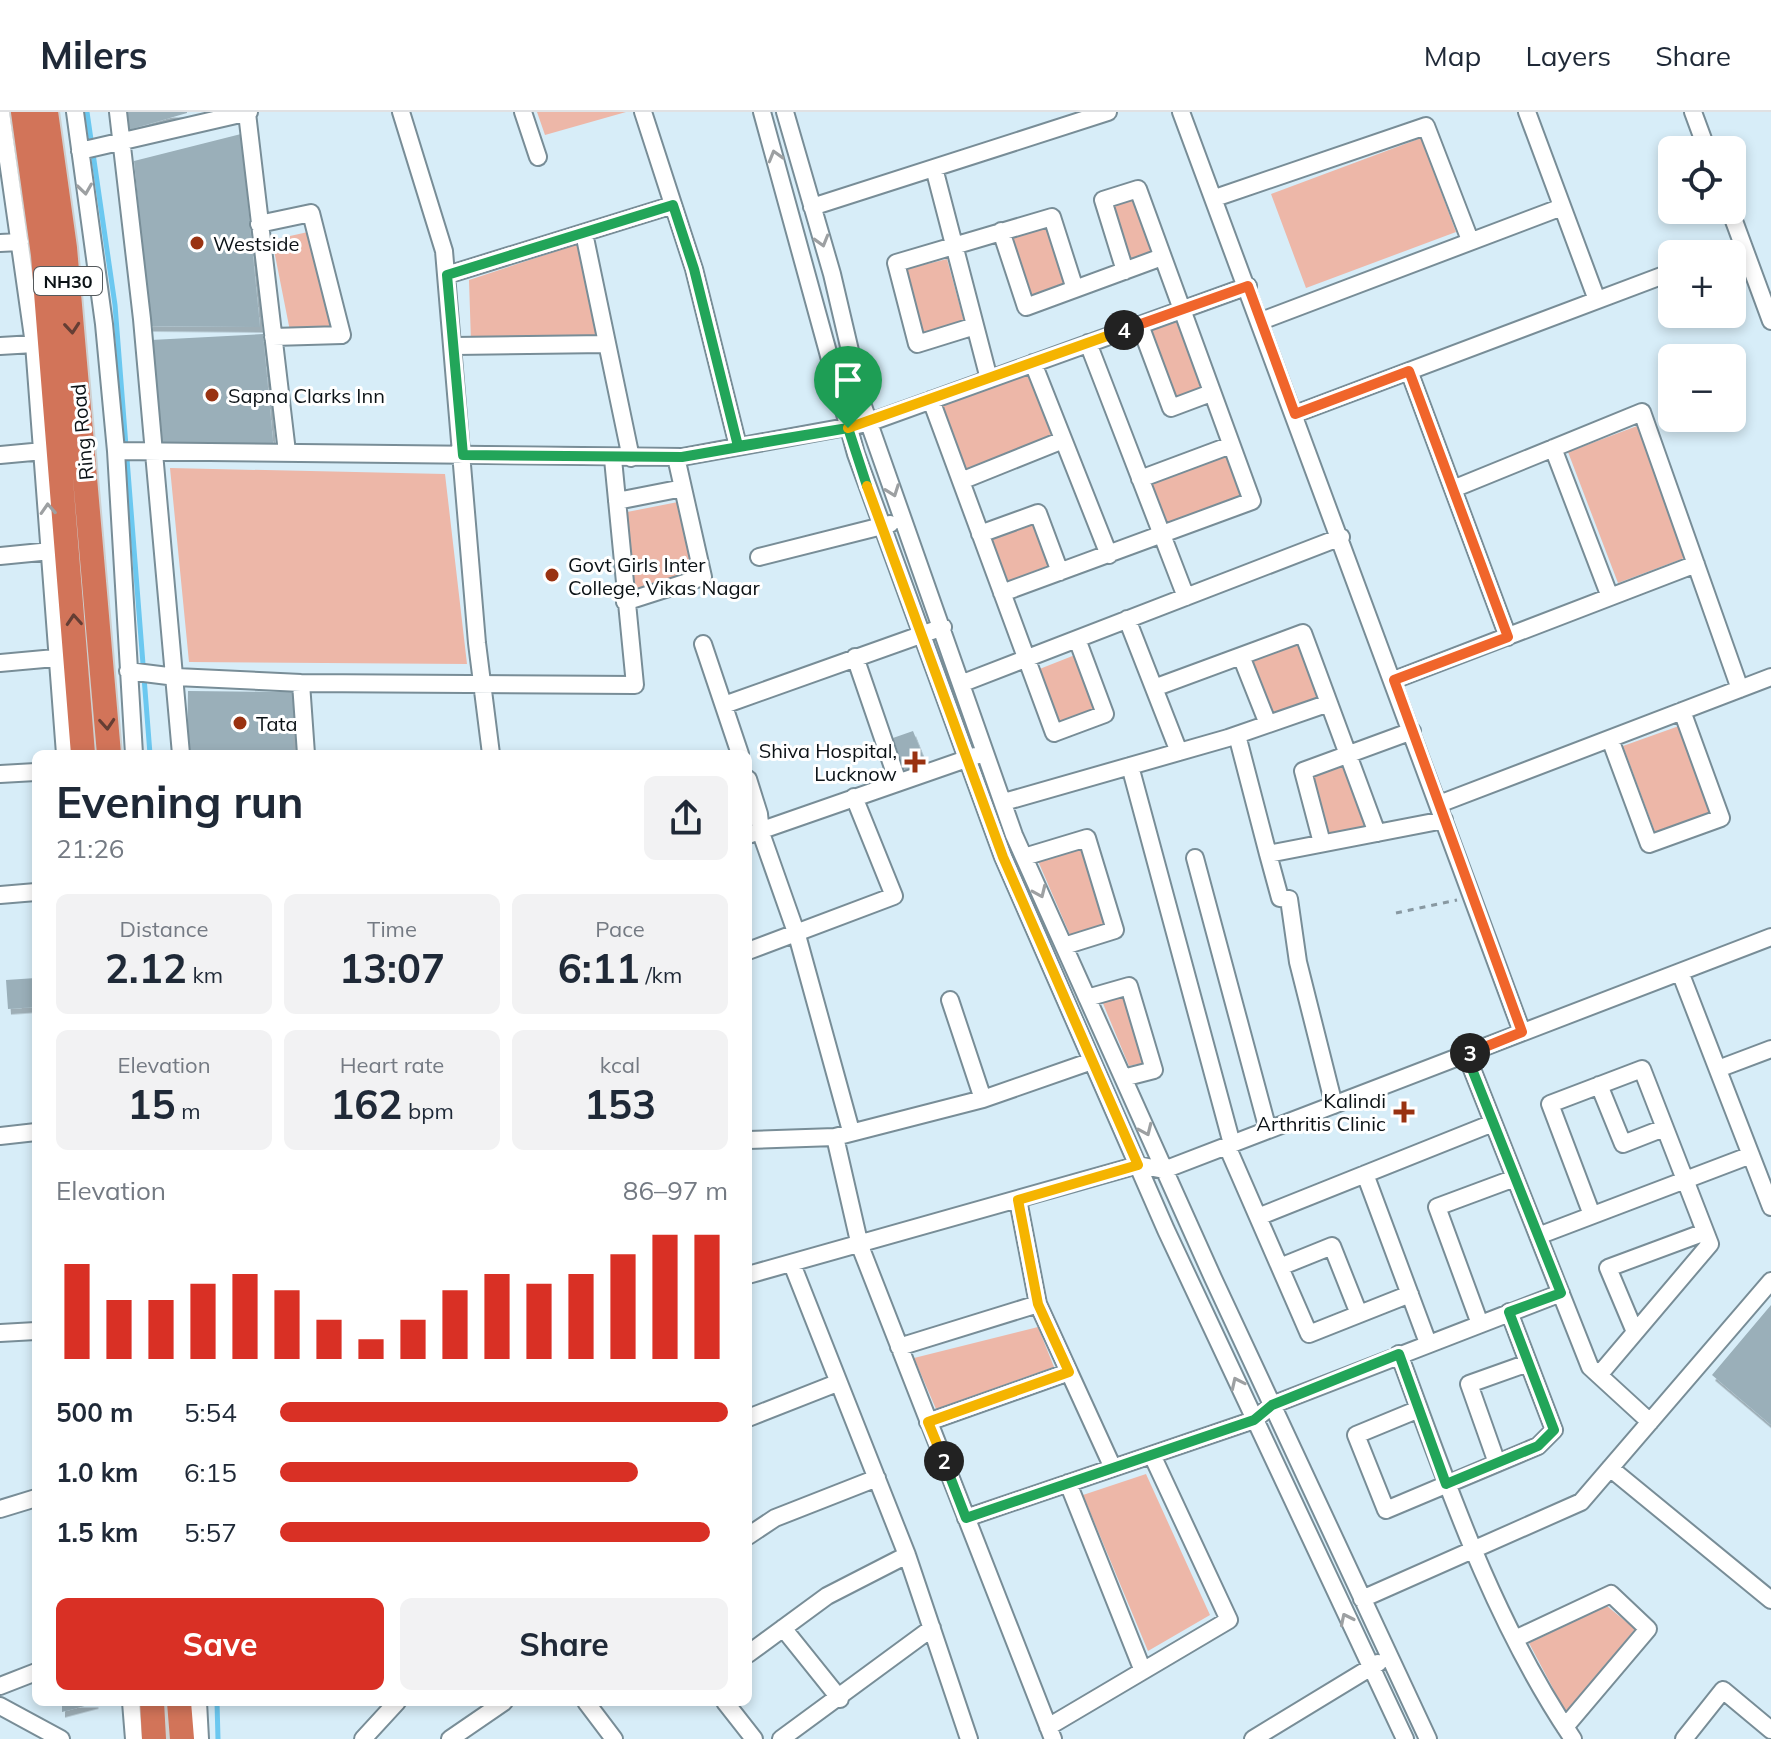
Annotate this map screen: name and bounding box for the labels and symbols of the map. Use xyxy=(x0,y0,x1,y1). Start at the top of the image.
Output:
one-way arrow xyxy=(768,150,784,164)
one-way arrow xyxy=(76,182,93,196)
place label: Westside xyxy=(213,231,299,256)
one-way arrow xyxy=(813,233,829,247)
marker: Westside xyxy=(188,234,206,252)
road number: NH30 xyxy=(34,267,102,295)
pin: 4 xyxy=(1104,310,1144,350)
one-way arrow xyxy=(64,322,81,335)
pin xyxy=(814,346,882,428)
street label: Ring Road xyxy=(65,383,99,481)
place label: Sapna Clarks Inn xyxy=(228,383,385,408)
marker: Sapna Clarks Inn xyxy=(203,386,221,404)
one-way arrow xyxy=(883,483,899,497)
one-way arrow xyxy=(40,502,57,515)
place label: Govt Girls Inter College, Vikas Nagar xyxy=(568,552,761,600)
marker: Govt Girls Inter College, Vikas Nagar xyxy=(543,566,561,584)
one-way arrow xyxy=(66,613,83,626)
place label: Tata xyxy=(256,711,298,736)
marker: Tata xyxy=(231,714,249,732)
one-way arrow xyxy=(98,718,115,731)
place label: Shiva Hospital, Lucknow xyxy=(759,738,897,786)
marker: Shiva Hospital, Lucknow xyxy=(904,751,926,773)
one-way arrow xyxy=(1030,884,1046,899)
pin: 3 xyxy=(1450,1033,1490,1073)
place label: Kalindi Arthritis Clinic xyxy=(1256,1088,1386,1136)
marker: Kalindi Arthritis Clinic xyxy=(1393,1101,1415,1123)
one-way arrow xyxy=(1136,1121,1152,1136)
one-way arrow xyxy=(1231,1377,1247,1391)
pin: 2 xyxy=(924,1441,964,1481)
one-way arrow xyxy=(1340,1612,1356,1627)

